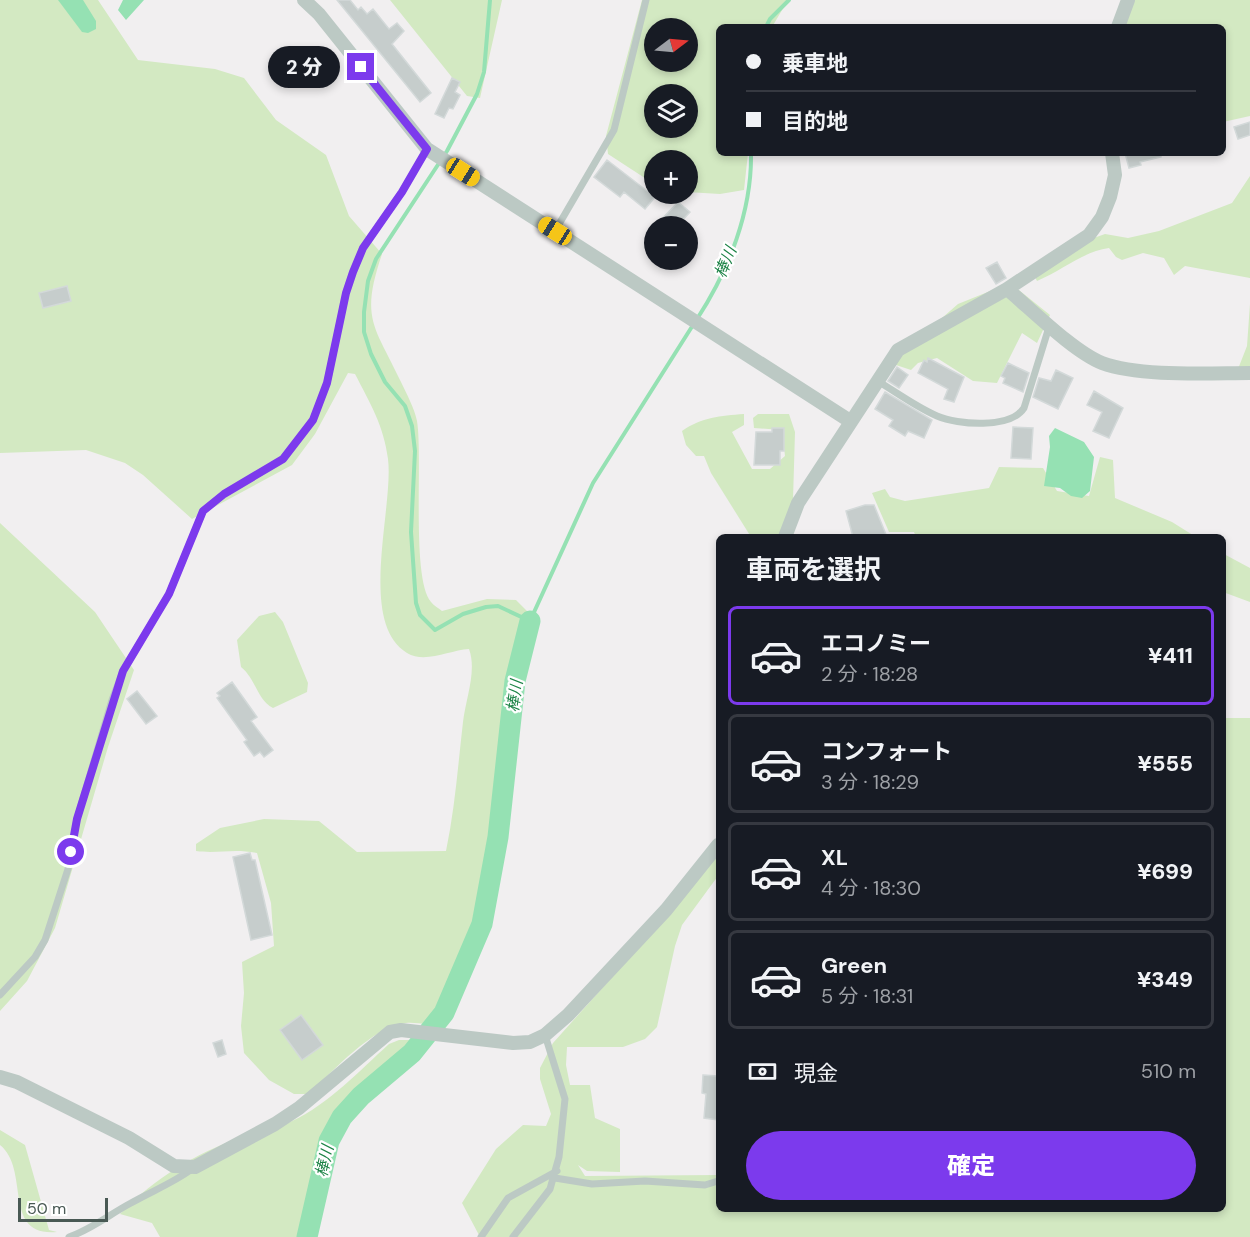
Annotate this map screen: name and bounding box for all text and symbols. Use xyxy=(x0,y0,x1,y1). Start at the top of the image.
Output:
north arrow xyxy=(644,18,698,72)
map controls xyxy=(644,18,698,270)
callout: 2 分 xyxy=(268,46,340,88)
text: 乗車地 xyxy=(782,49,848,78)
route end xyxy=(347,53,374,80)
text: 2 分 xyxy=(286,54,322,80)
button: layers xyxy=(644,84,698,138)
text: 目的地 xyxy=(782,107,848,136)
button: + xyxy=(644,150,698,204)
car xyxy=(443,155,483,189)
car xyxy=(535,214,575,248)
button: − xyxy=(644,216,698,270)
water label: 棒川 xyxy=(710,242,742,281)
text: 車両を選択 xyxy=(746,552,881,587)
icon: car xyxy=(749,629,803,683)
text: エコノミー xyxy=(821,629,931,658)
text: ¥411 xyxy=(1148,641,1193,670)
text: 2 分 · 18:28 xyxy=(821,661,918,687)
water label: 棒川 xyxy=(502,677,527,713)
icon: car xyxy=(749,737,803,791)
text: コンフォート xyxy=(821,737,952,766)
text: ¥555 xyxy=(1137,749,1193,778)
text: 3 分 · 18:29 xyxy=(821,769,919,795)
route start xyxy=(57,838,84,865)
text: XL xyxy=(821,843,848,872)
icon: car xyxy=(749,845,803,899)
text: ¥699 xyxy=(1137,857,1193,886)
text: 4 分 · 18:30 xyxy=(821,875,921,901)
text: Green xyxy=(821,951,887,980)
icon: car xyxy=(749,953,803,1007)
text: ¥349 xyxy=(1137,965,1193,994)
text: 5 分 · 18:31 xyxy=(821,983,913,1009)
icon: cash xyxy=(746,1055,779,1088)
text: 510 m xyxy=(1141,1058,1196,1084)
text: 現金 xyxy=(794,1059,838,1088)
button: 確定 xyxy=(746,1131,1196,1200)
water label: 棒川 xyxy=(311,1141,339,1179)
scale bar xyxy=(18,1195,108,1222)
text: 50 m xyxy=(27,1198,66,1219)

